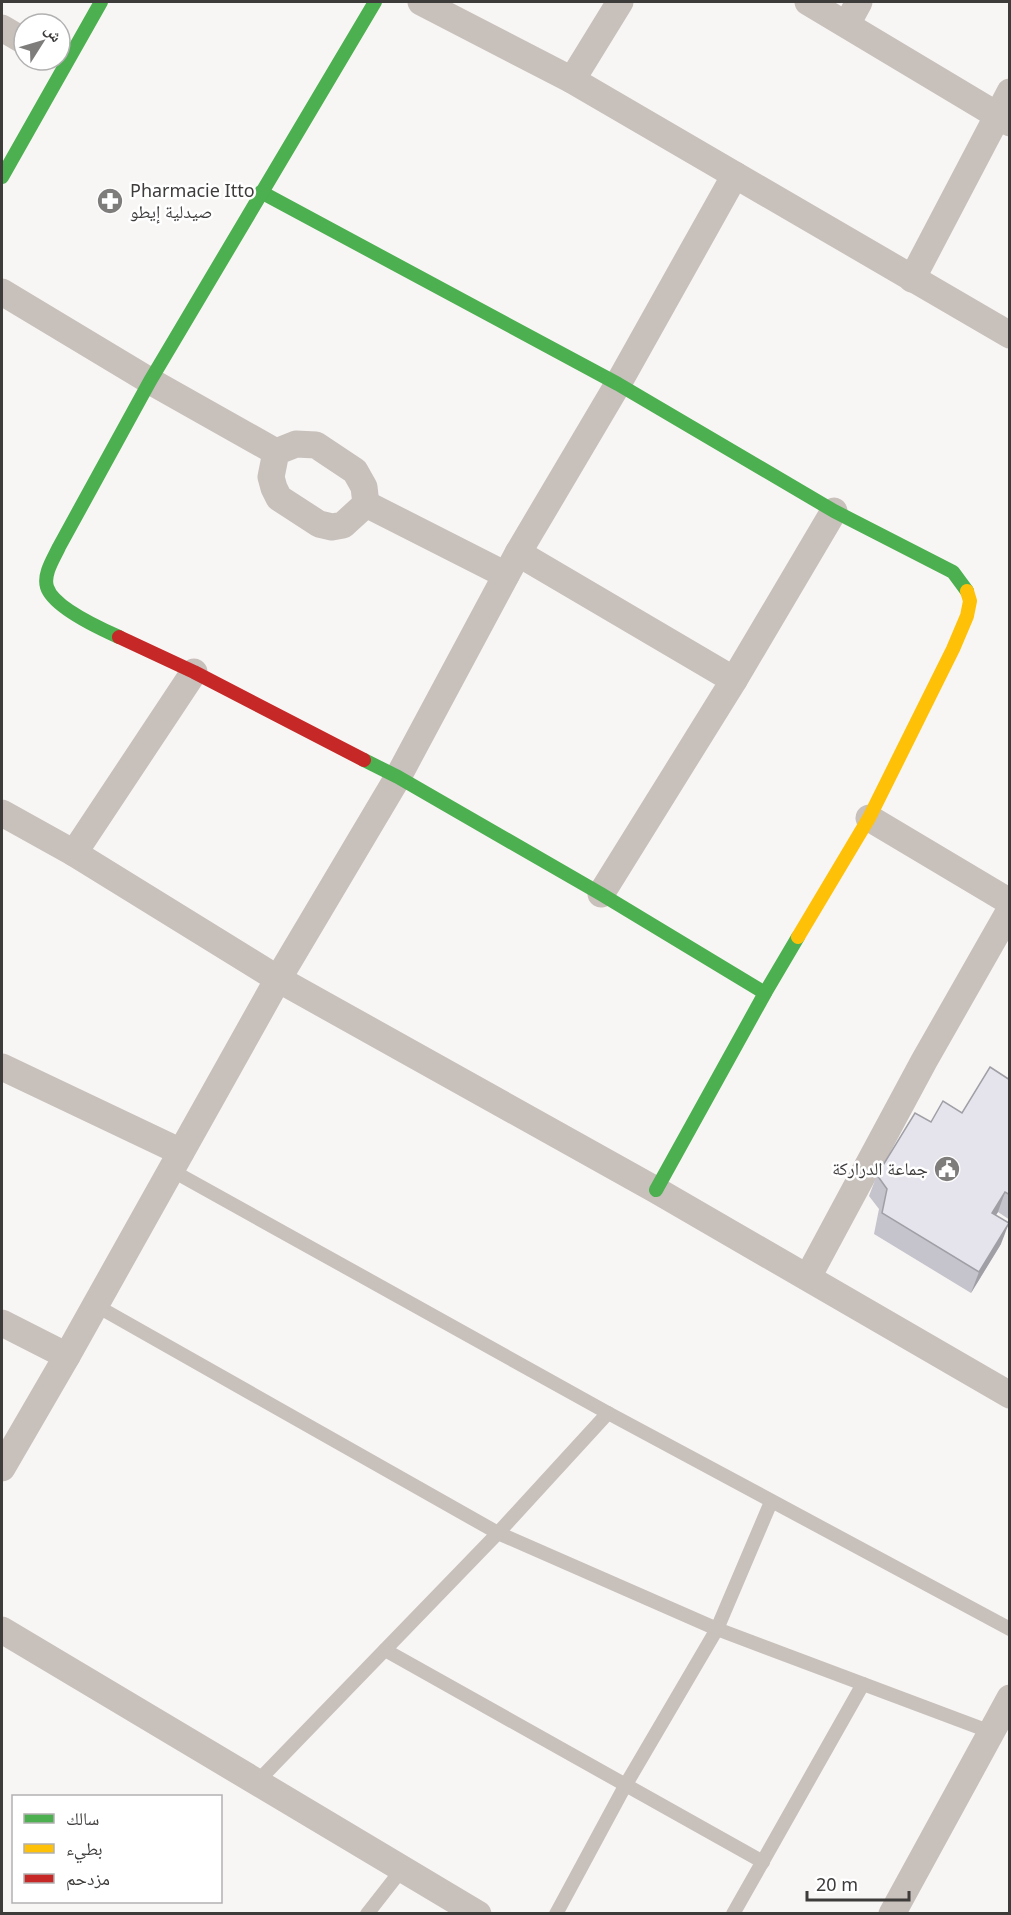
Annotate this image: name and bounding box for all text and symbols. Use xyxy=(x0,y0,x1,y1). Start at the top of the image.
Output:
north arrow xyxy=(12,12,72,72)
text: ش xyxy=(40,20,68,46)
place label: Pharmacie Itto صيدلية إيطو xyxy=(130,178,255,224)
pharmacy icon: Pharmacie Itto صيدلية إيطو xyxy=(95,186,125,216)
public building icon: جماعة الدراركة xyxy=(932,1154,962,1184)
place label: جماعة الدراركة xyxy=(832,1156,928,1180)
legend xyxy=(12,1795,222,1903)
text: سالك xyxy=(66,1806,99,1830)
text: بطيء xyxy=(66,1836,103,1864)
scale bar xyxy=(807,1864,909,1902)
text: مزدحم xyxy=(66,1866,110,1891)
text: 20 m xyxy=(816,1872,858,1896)

